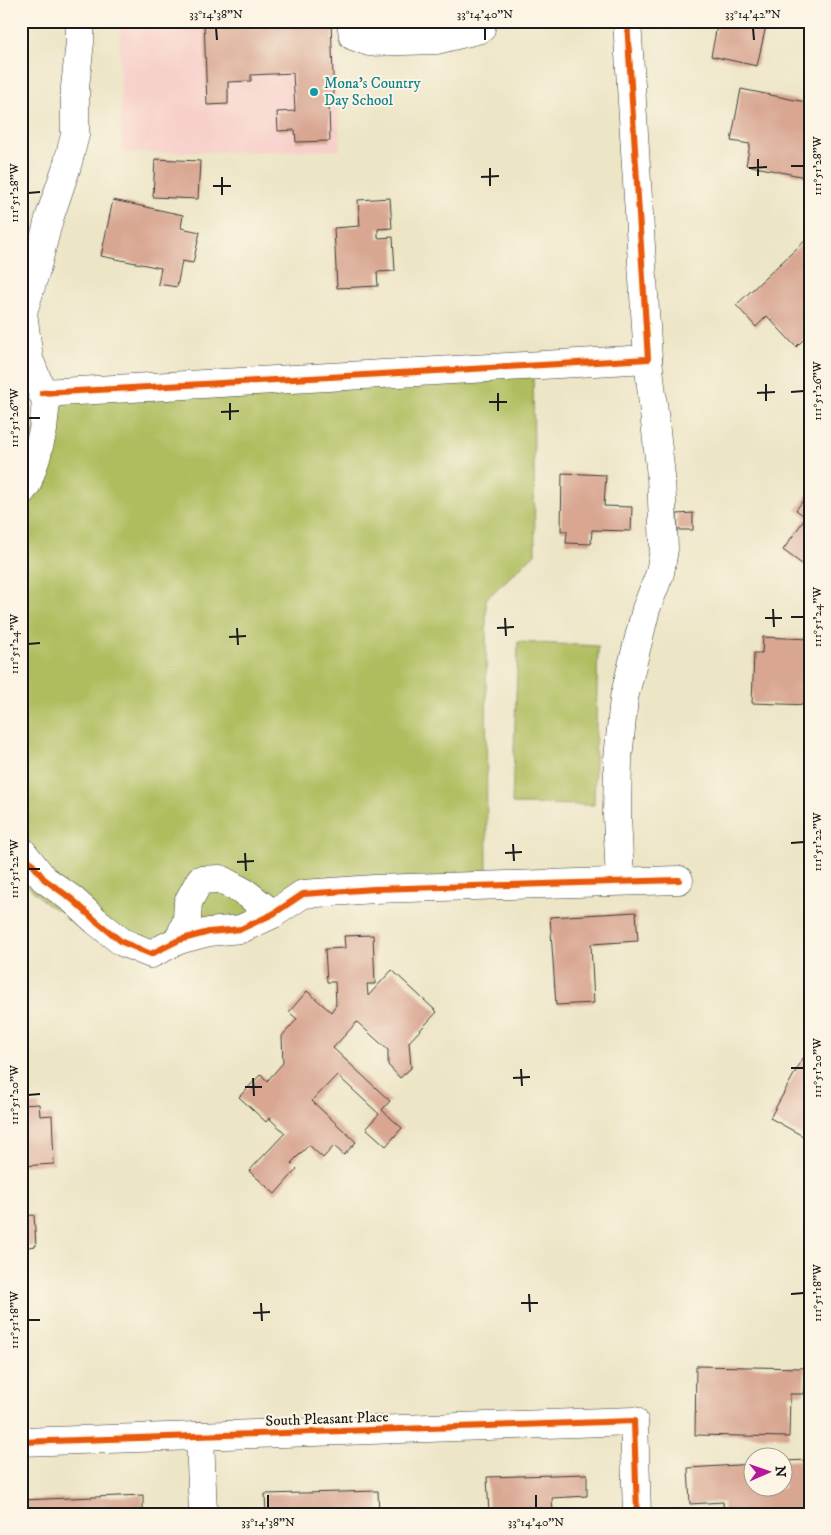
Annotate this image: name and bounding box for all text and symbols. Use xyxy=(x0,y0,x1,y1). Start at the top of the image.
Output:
text: 33°14'38"N xyxy=(189,7,243,22)
text: 33°14'40"N xyxy=(457,7,513,22)
text: 33°14'42"N xyxy=(725,7,781,22)
place label: Mona's Country Day School xyxy=(324,74,421,110)
marker: Mona's Country Day School xyxy=(308,86,320,98)
text: 111°51'28"W xyxy=(810,135,825,196)
text: 111°51'28"W xyxy=(7,162,22,223)
text: 111°51'26"W xyxy=(810,360,825,421)
text: 111°51'26"W xyxy=(7,387,22,448)
text: 111°51'24"W xyxy=(810,586,825,647)
text: 111°51'24"W xyxy=(7,613,22,674)
text: 111°51'22"W xyxy=(810,811,825,872)
text: 111°51'22"W xyxy=(7,838,22,899)
text: 111°51'20"W xyxy=(810,1037,825,1098)
text: 111°51'20"W xyxy=(7,1064,22,1125)
text: 111°51'18"W xyxy=(810,1263,825,1322)
text: 111°51'18"W xyxy=(7,1290,22,1349)
street label: South Pleasant Place xyxy=(265,1407,389,1431)
north arrow xyxy=(744,1448,794,1498)
text: N xyxy=(771,1466,789,1478)
text: 33°14'38"N xyxy=(241,1515,295,1530)
text: 33°14'40"N xyxy=(508,1515,564,1530)

